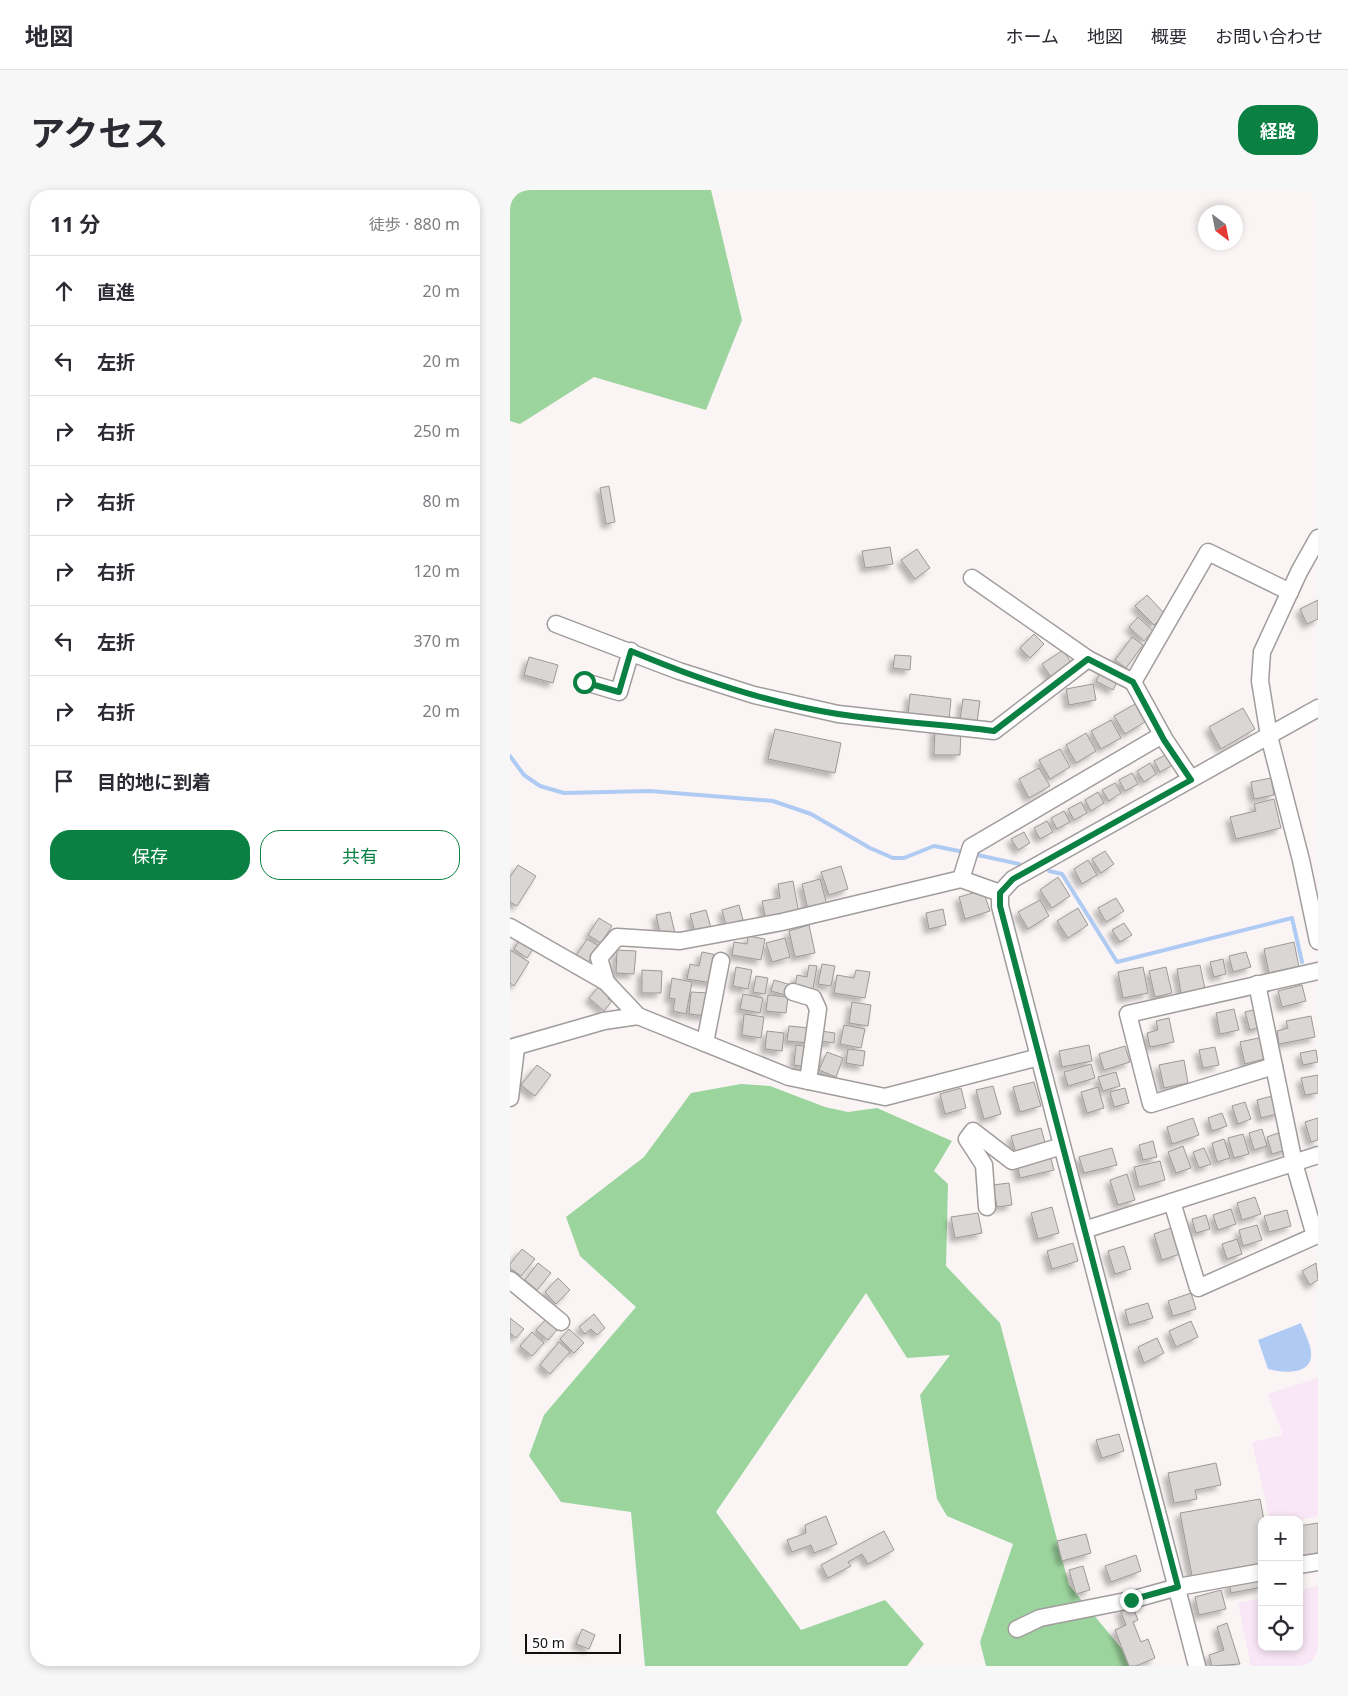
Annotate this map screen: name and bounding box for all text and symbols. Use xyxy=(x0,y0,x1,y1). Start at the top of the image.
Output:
text: 地図 xyxy=(25,19,73,52)
text: ホーム xyxy=(1006,24,1059,48)
text: 地図 xyxy=(1087,24,1123,48)
text: 概要 xyxy=(1151,24,1187,48)
text: お問い合わせ xyxy=(1215,24,1323,48)
button: 経路 xyxy=(1238,105,1318,155)
text: アクセス xyxy=(30,109,168,156)
north arrow xyxy=(1198,205,1243,250)
text: 11 分 xyxy=(50,210,100,238)
text: 徒歩 · 880 m xyxy=(369,213,460,235)
icon: ahead xyxy=(50,277,78,305)
text: 直進 xyxy=(97,279,135,305)
text: 20 m xyxy=(423,280,460,302)
icon: left xyxy=(50,347,78,375)
text: 左折 xyxy=(97,349,135,375)
text: 20 m xyxy=(423,350,460,372)
icon: right xyxy=(50,417,78,445)
text: 右折 xyxy=(97,419,135,445)
text: 250 m xyxy=(413,420,460,442)
icon: right xyxy=(50,487,78,515)
text: 右折 xyxy=(97,489,135,515)
text: 80 m xyxy=(423,490,460,512)
icon: right xyxy=(50,557,78,585)
text: 右折 xyxy=(97,559,135,585)
text: 120 m xyxy=(413,560,460,582)
icon: left xyxy=(50,627,78,655)
text: 左折 xyxy=(97,629,135,655)
text: 370 m xyxy=(413,630,460,652)
route start xyxy=(573,671,596,694)
icon: right xyxy=(50,697,78,725)
text: 右折 xyxy=(97,699,135,725)
text: 20 m xyxy=(423,700,460,722)
icon: arrive xyxy=(50,767,78,795)
text: 目的地に到着 xyxy=(97,769,211,795)
button: 保存 xyxy=(50,830,250,880)
button: 共有 xyxy=(260,830,460,880)
map controls xyxy=(1258,1516,1303,1651)
button: + xyxy=(1258,1516,1303,1561)
button: − xyxy=(1258,1561,1303,1606)
route end xyxy=(1120,1589,1143,1612)
button: locate xyxy=(1258,1606,1303,1651)
scale bar xyxy=(525,1631,621,1654)
text: 50 m xyxy=(532,1633,565,1652)

